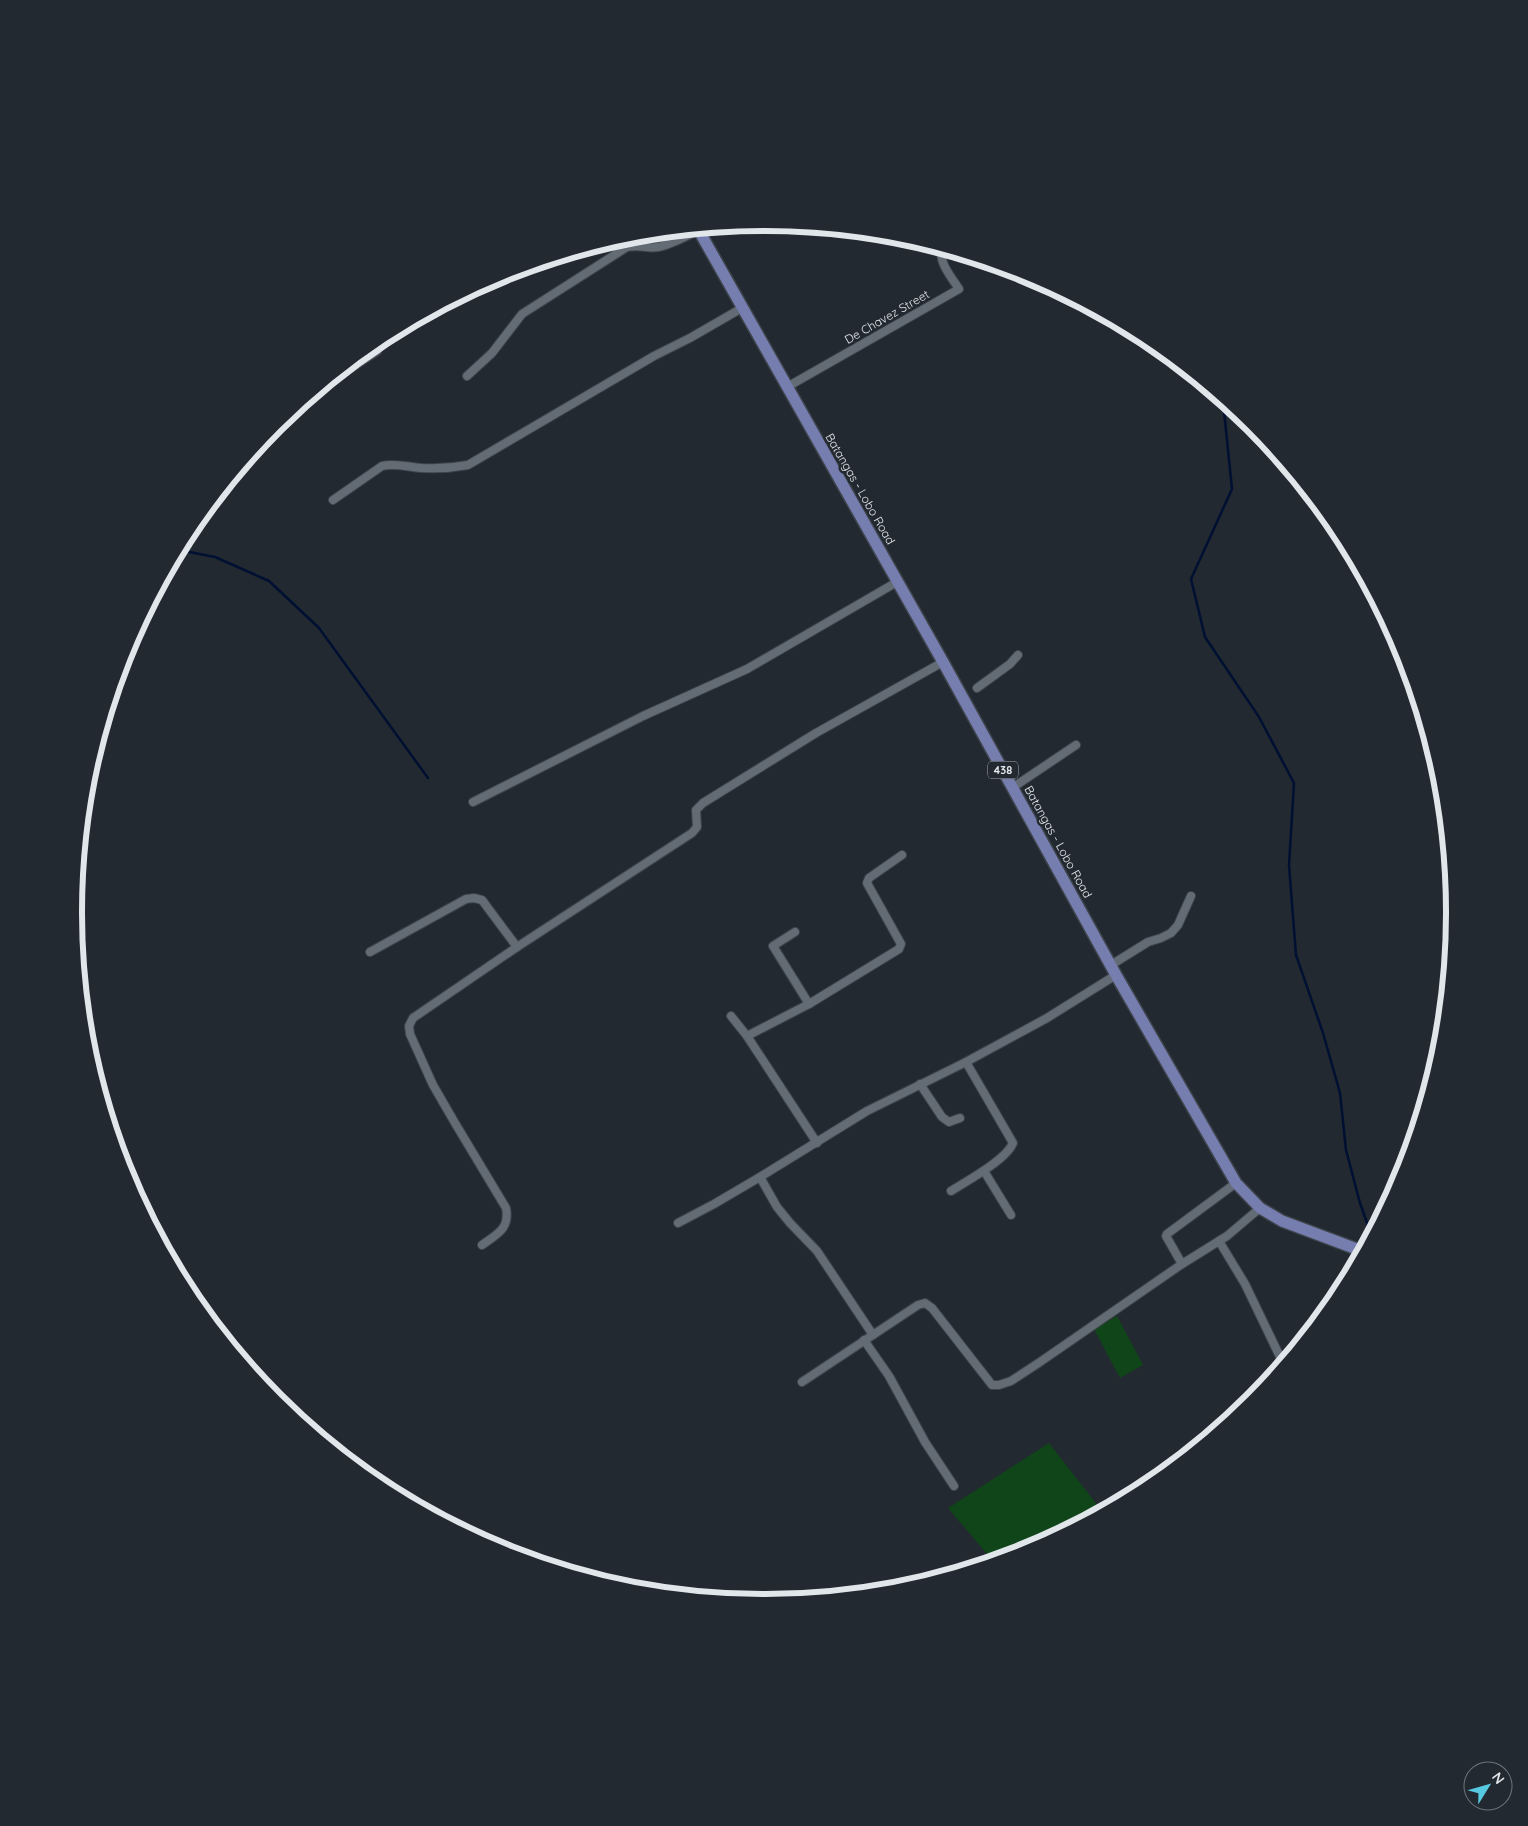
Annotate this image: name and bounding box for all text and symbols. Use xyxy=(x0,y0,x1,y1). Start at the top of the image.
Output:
street label: De Chavez Street xyxy=(842,286,932,347)
street label: Batangas - Lobo Road xyxy=(822,430,898,547)
road number: 438 xyxy=(988,762,1018,778)
street label: Batangas - Lobo Road xyxy=(1021,783,1096,901)
north arrow xyxy=(1463,1761,1513,1811)
text: N xyxy=(1488,1769,1509,1788)

